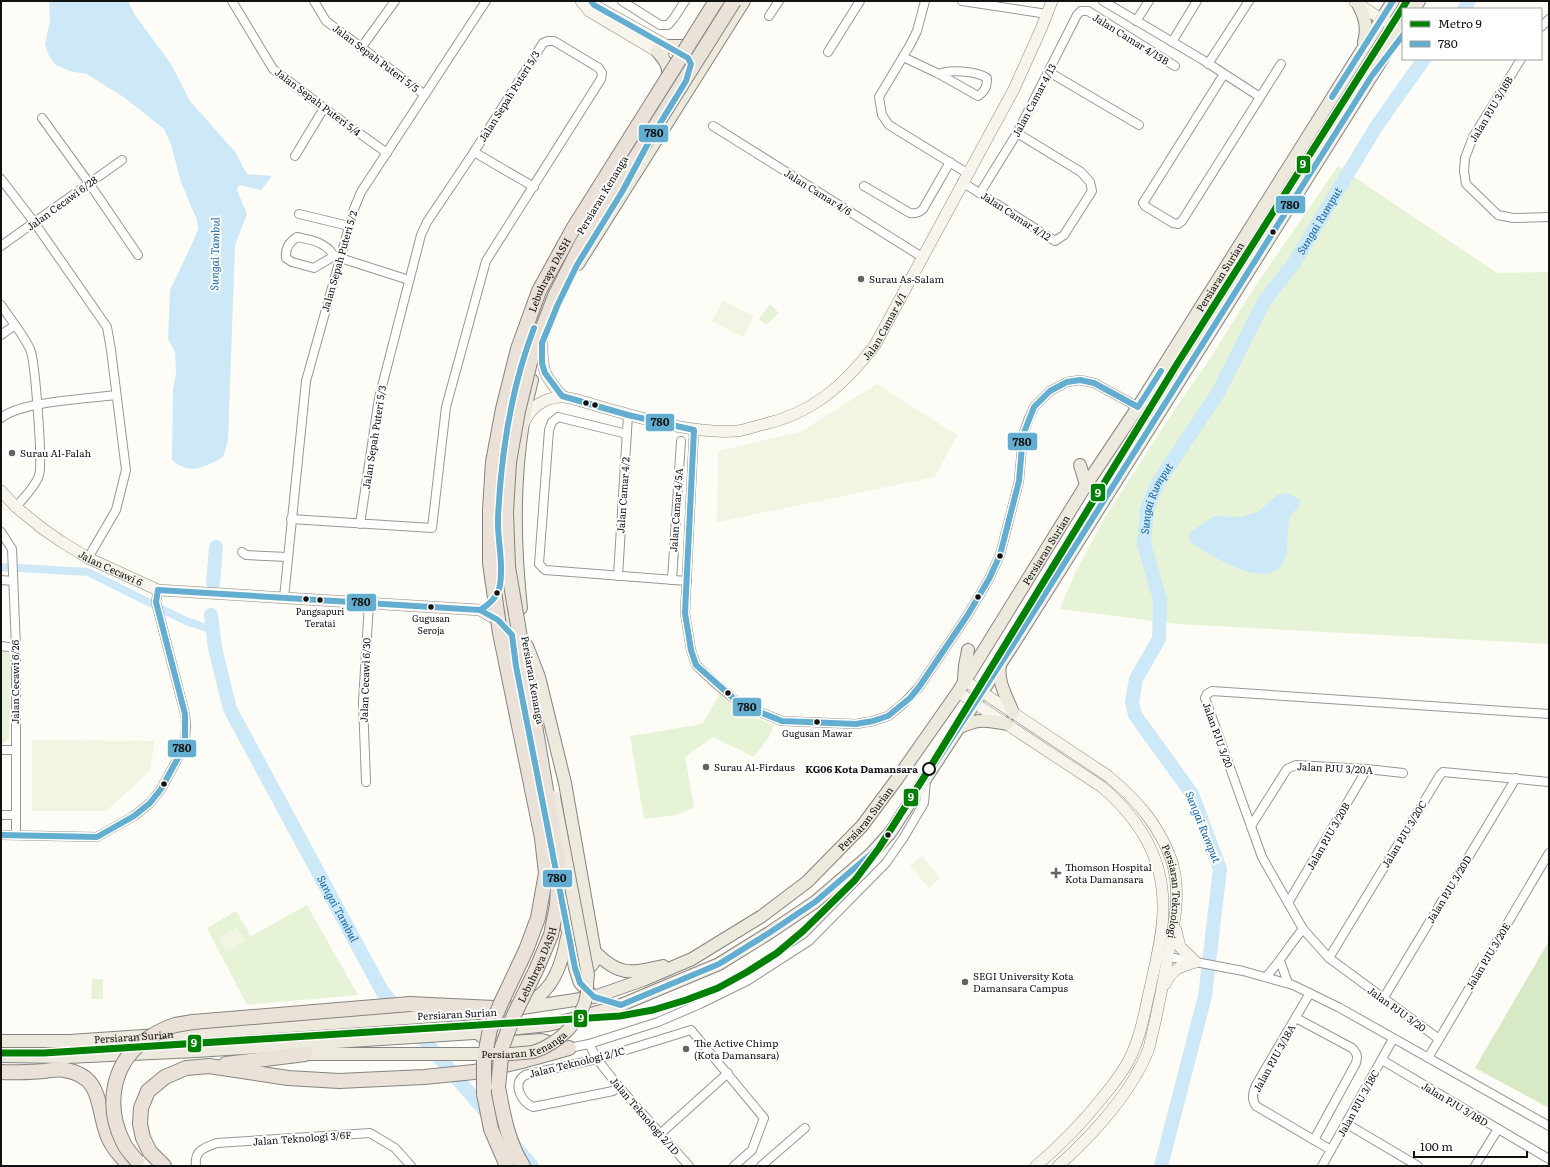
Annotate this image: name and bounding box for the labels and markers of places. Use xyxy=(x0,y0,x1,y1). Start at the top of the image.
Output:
unlabelled marker xyxy=(1268,227,1278,237)
place label: Surau As-Salam xyxy=(869,271,944,286)
marker: Surau As-Salam xyxy=(856,274,866,284)
unlabelled marker xyxy=(581,398,591,408)
unlabelled marker xyxy=(590,400,600,410)
place label: Surau Al-Falah xyxy=(20,445,92,460)
marker: Surau Al-Falah xyxy=(7,448,17,458)
unlabelled marker xyxy=(995,551,1005,561)
unlabelled marker xyxy=(492,588,502,598)
unlabelled marker xyxy=(973,592,983,602)
unlabelled marker xyxy=(301,594,311,604)
marker: Pangsapuri Teratai xyxy=(315,595,325,605)
marker: Gugusan Seroja xyxy=(426,602,436,612)
place label: Pangsapuri Teratai xyxy=(296,604,344,630)
place label: Gugusan Seroja xyxy=(412,611,450,637)
unlabelled marker xyxy=(723,688,733,698)
marker: Gugusan Mawar xyxy=(812,717,822,727)
place label: Gugusan Mawar xyxy=(782,726,853,740)
place label: Surau Al-Firdaus xyxy=(714,759,795,774)
place label: KG06 Kota Damansara xyxy=(805,761,918,776)
marker: Surau Al-Firdaus xyxy=(701,762,711,772)
marker: KG06 Kota Damansara xyxy=(922,762,936,776)
unlabelled marker xyxy=(159,779,169,789)
unlabelled marker xyxy=(883,830,893,840)
place label: Thomson Hospital Kota Damansara xyxy=(1065,859,1153,886)
marker: Thomson Hospital Kota Damansara xyxy=(1050,867,1062,879)
place label: SEGI University Kota Damansara Campus xyxy=(973,968,1074,995)
marker: SEGI University Kota Damansara Campus xyxy=(960,977,970,987)
place label: The Active Chimp (Kota Damansara) xyxy=(694,1035,779,1062)
marker: The Active Chimp (Kota Damansara) xyxy=(681,1044,691,1054)

